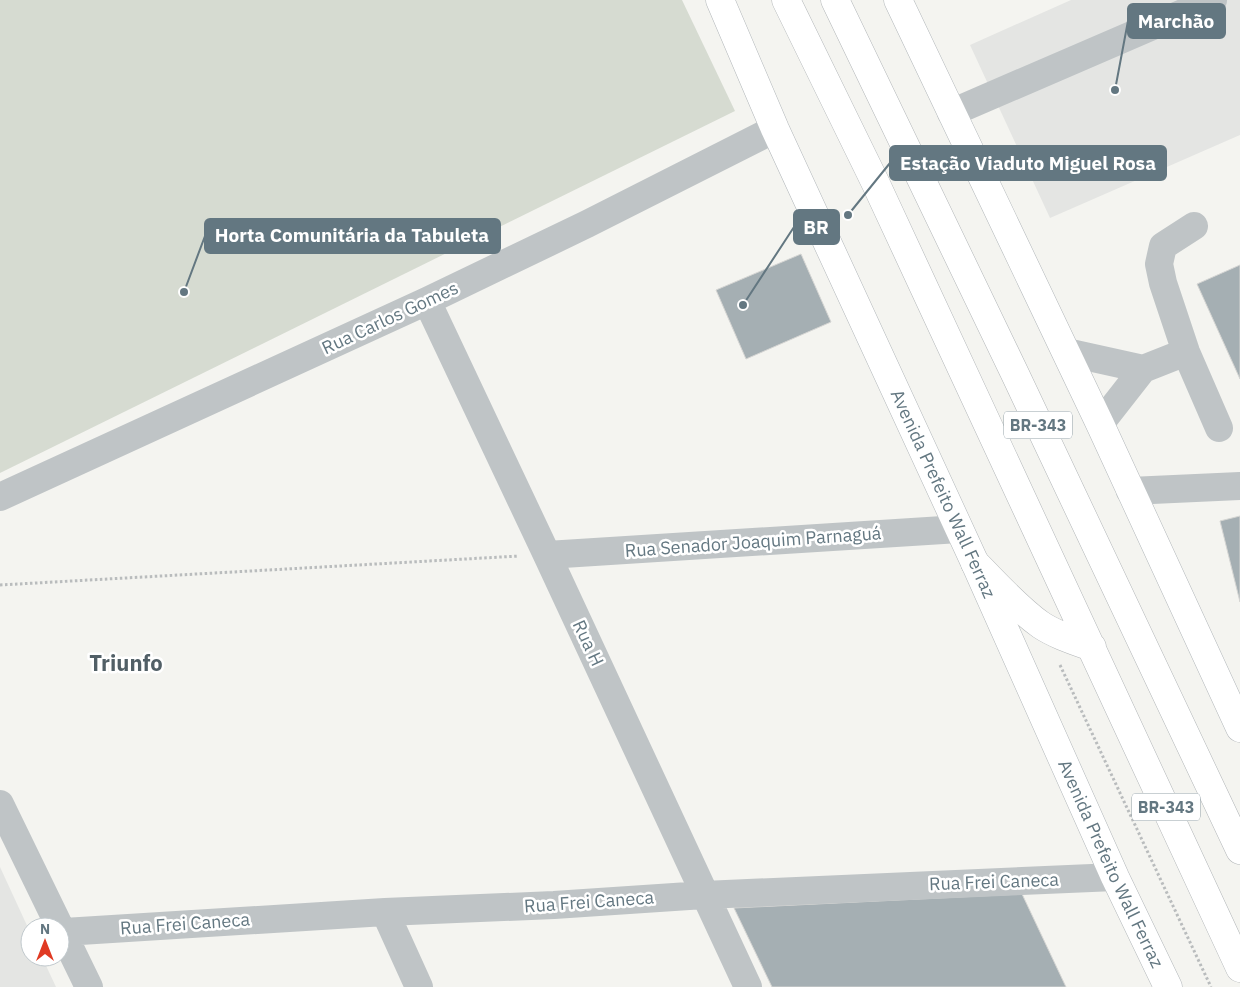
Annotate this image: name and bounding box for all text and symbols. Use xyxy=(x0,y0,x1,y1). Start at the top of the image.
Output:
callout: Marchão xyxy=(1128,4,1225,38)
text: Marchão xyxy=(1138,9,1215,33)
callout: Estação Viaduto Miguel Rosa xyxy=(890,146,1166,180)
text: Estação Viaduto Miguel Rosa xyxy=(900,151,1156,175)
callout: BR xyxy=(794,210,839,244)
text: BR xyxy=(803,215,829,239)
callout: Horta Comunitária da Tabuleta xyxy=(205,219,500,253)
text: Horta Comunitária da Tabuleta xyxy=(215,223,489,247)
street label: Rua Carlos Gomes xyxy=(318,276,462,359)
street label: Avenida Prefeito Wall Ferraz xyxy=(886,386,1001,602)
road number: BR-343 xyxy=(1004,412,1072,438)
street label: Rua Senador Joaquim Parnaguá xyxy=(624,521,882,562)
street label: Rua H xyxy=(568,616,609,670)
district label: Triunfo xyxy=(89,648,163,677)
street label: Avenida Prefeito Wall Ferraz xyxy=(1053,756,1169,971)
road number: BR-343 xyxy=(1132,794,1200,820)
street label: Rua Frei Caneca xyxy=(929,868,1060,895)
street label: Rua Frei Caneca xyxy=(523,885,655,918)
street label: Rua Frei Caneca xyxy=(119,907,251,940)
north arrow xyxy=(20,917,70,967)
text: N xyxy=(40,920,50,938)

